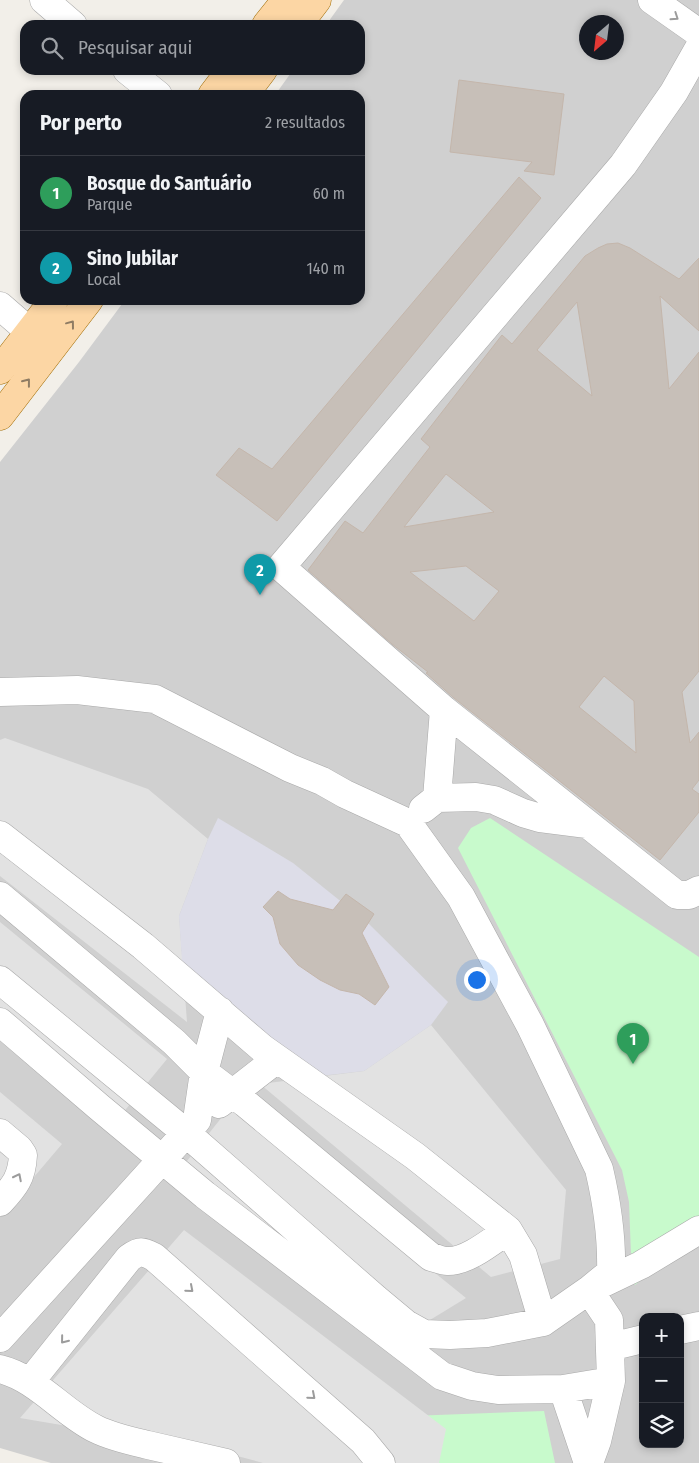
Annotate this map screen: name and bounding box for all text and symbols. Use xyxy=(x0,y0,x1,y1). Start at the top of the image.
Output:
one-way arrow xyxy=(669,11,679,20)
north arrow xyxy=(579,15,624,60)
search box xyxy=(20,20,365,75)
icon: search xyxy=(38,34,66,62)
text: Pesquisar aqui xyxy=(78,36,192,59)
text: Por perto xyxy=(40,110,122,136)
text: 2 resultados xyxy=(265,113,345,132)
text: Bosque do Santuário xyxy=(87,172,252,195)
text: 1 xyxy=(53,184,59,203)
text: 60 m xyxy=(313,184,345,203)
text: Parque xyxy=(87,195,132,214)
text: Sino Jubilar xyxy=(87,247,178,270)
text: 2 xyxy=(52,259,60,278)
text: 140 m xyxy=(307,259,345,278)
text: Local xyxy=(87,270,121,289)
one-way arrow xyxy=(65,320,74,330)
one-way arrow xyxy=(21,379,29,388)
pin: 2 xyxy=(244,554,276,595)
your location xyxy=(464,967,490,993)
pin: 1 xyxy=(617,1023,649,1064)
one-way arrow xyxy=(12,1173,22,1182)
one-way arrow xyxy=(185,1283,194,1292)
map controls xyxy=(639,1313,684,1448)
button: + xyxy=(639,1313,684,1358)
one-way arrow xyxy=(61,1334,69,1343)
button: − xyxy=(639,1358,684,1403)
one-way arrow xyxy=(307,1391,316,1400)
button: layers xyxy=(639,1403,684,1448)

